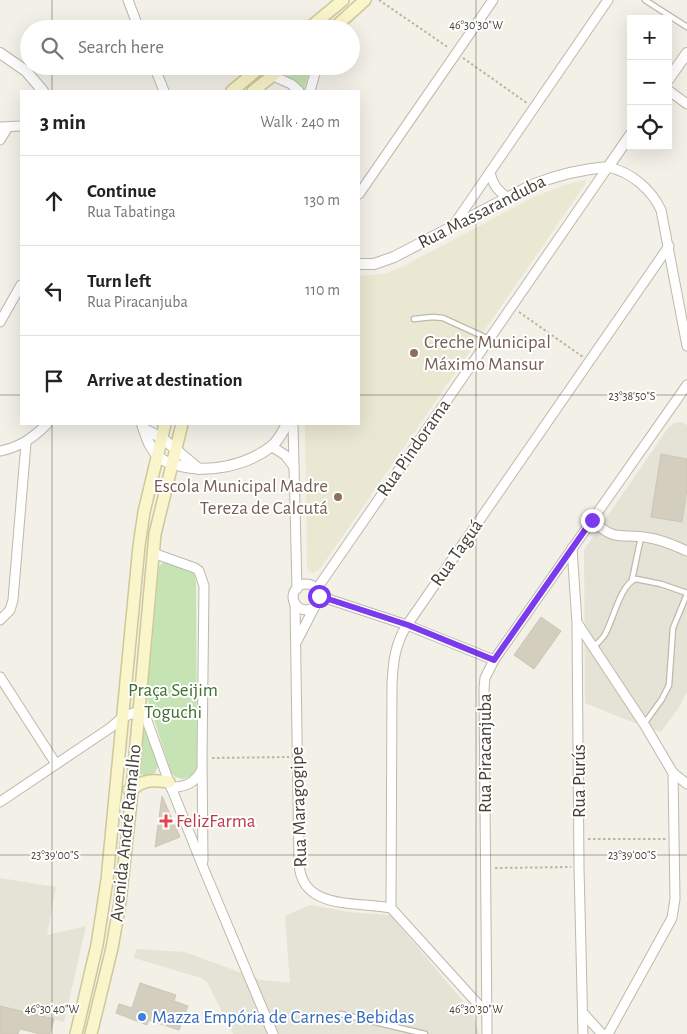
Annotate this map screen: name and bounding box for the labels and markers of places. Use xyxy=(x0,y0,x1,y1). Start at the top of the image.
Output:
place label: Creche Municipal Máximo Mansur xyxy=(424,333,551,374)
marker: Creche Municipal Máximo Mansur xyxy=(408,347,420,359)
place label: Escola Municipal Madre Tereza de Calcutá xyxy=(154,477,328,518)
marker: Escola Municipal Madre Tereza de Calcutá xyxy=(332,491,344,503)
place label: FelizFarma xyxy=(176,812,256,831)
marker: FelizFarma xyxy=(160,815,172,827)
place label: Mazza Empória de Carnes e Bebidas xyxy=(152,1008,415,1027)
marker: Mazza Empória de Carnes e Bebidas xyxy=(136,1011,148,1023)

